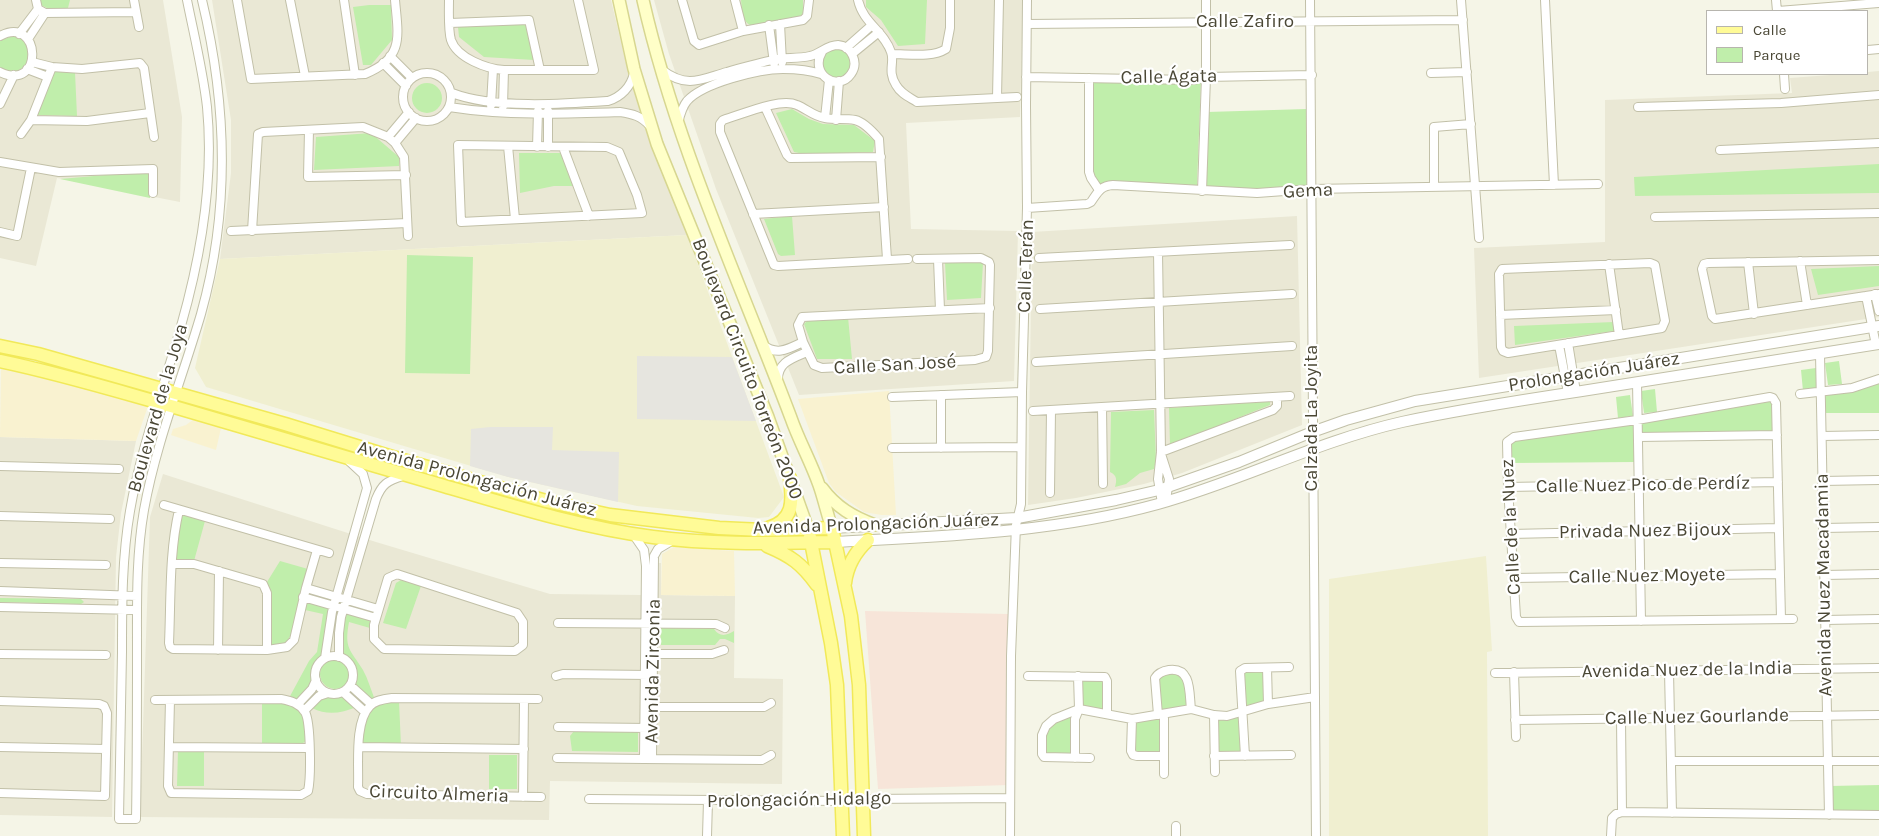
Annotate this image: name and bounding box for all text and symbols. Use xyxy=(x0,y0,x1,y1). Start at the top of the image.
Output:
legend xyxy=(1706,10,1869,75)
street label: Calle Zafiro xyxy=(1196,11,1294,33)
text: Calle xyxy=(1753,21,1787,39)
text: Parque xyxy=(1753,46,1801,64)
street label: Calle Ágata xyxy=(1120,65,1218,89)
street label: Gema xyxy=(1282,178,1334,204)
street label: Calle Terán xyxy=(1013,219,1039,313)
street label: Boulevard Circuito Torreón 2000 xyxy=(687,235,807,503)
street label: Boulevard de la Joya xyxy=(123,321,193,495)
street label: Calzada La Joyita xyxy=(1301,344,1323,492)
street label: Prolongación Juárez xyxy=(1507,347,1681,397)
street label: Calle San José xyxy=(833,350,957,380)
street label: Avenida Prolongación Juárez xyxy=(355,436,599,522)
street label: Calle de la Nuez xyxy=(1496,458,1526,596)
street label: Calle Nuez Pico de Perdíz xyxy=(1536,472,1750,498)
street label: Avenida Nuez Macadamia xyxy=(1811,473,1837,697)
street label: Avenida Prolongación Juárez xyxy=(752,508,1000,540)
street label: Privada Nuez Bijoux xyxy=(1559,518,1731,544)
street label: Calle Nuez Moyete xyxy=(1568,563,1726,589)
street label: Avenida Zirconia xyxy=(640,598,666,744)
street label: Avenida Nuez de la India xyxy=(1581,657,1793,683)
street label: Calle Nuez Gourlande xyxy=(1605,704,1789,730)
street label: Circuito Almeria xyxy=(369,780,509,808)
street label: Prolongación Hidalgo xyxy=(707,787,891,813)

